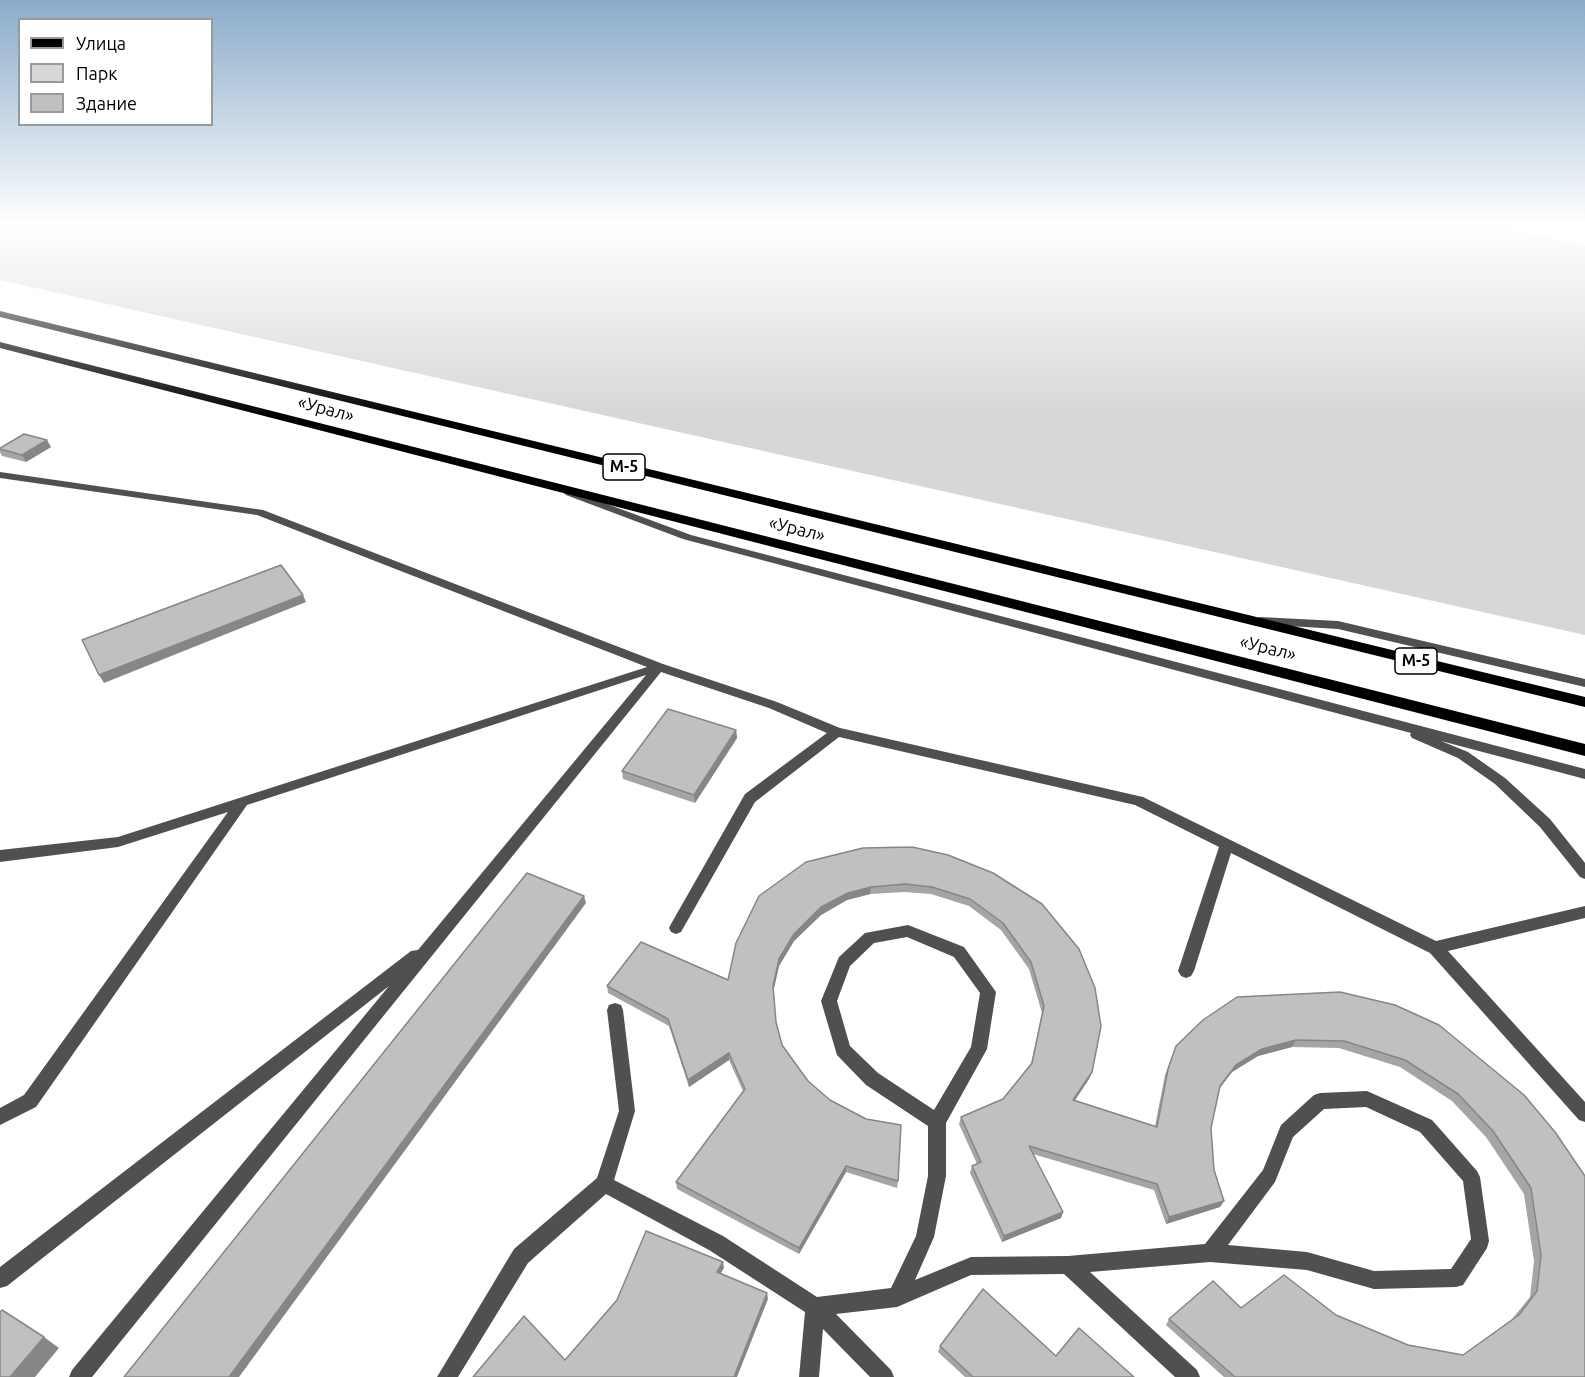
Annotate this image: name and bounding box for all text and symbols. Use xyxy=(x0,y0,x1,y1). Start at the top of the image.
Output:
legend xyxy=(18,18,213,126)
text: Улица xyxy=(76,33,126,53)
text: Парк xyxy=(76,63,117,83)
text: Здание xyxy=(76,93,137,113)
street label: «Урал» xyxy=(296,391,356,427)
road number: М-5 xyxy=(603,454,645,480)
street label: «Урал» xyxy=(767,512,827,546)
street label: «Урал» xyxy=(1238,631,1298,665)
road number: М-5 xyxy=(1395,648,1437,674)

